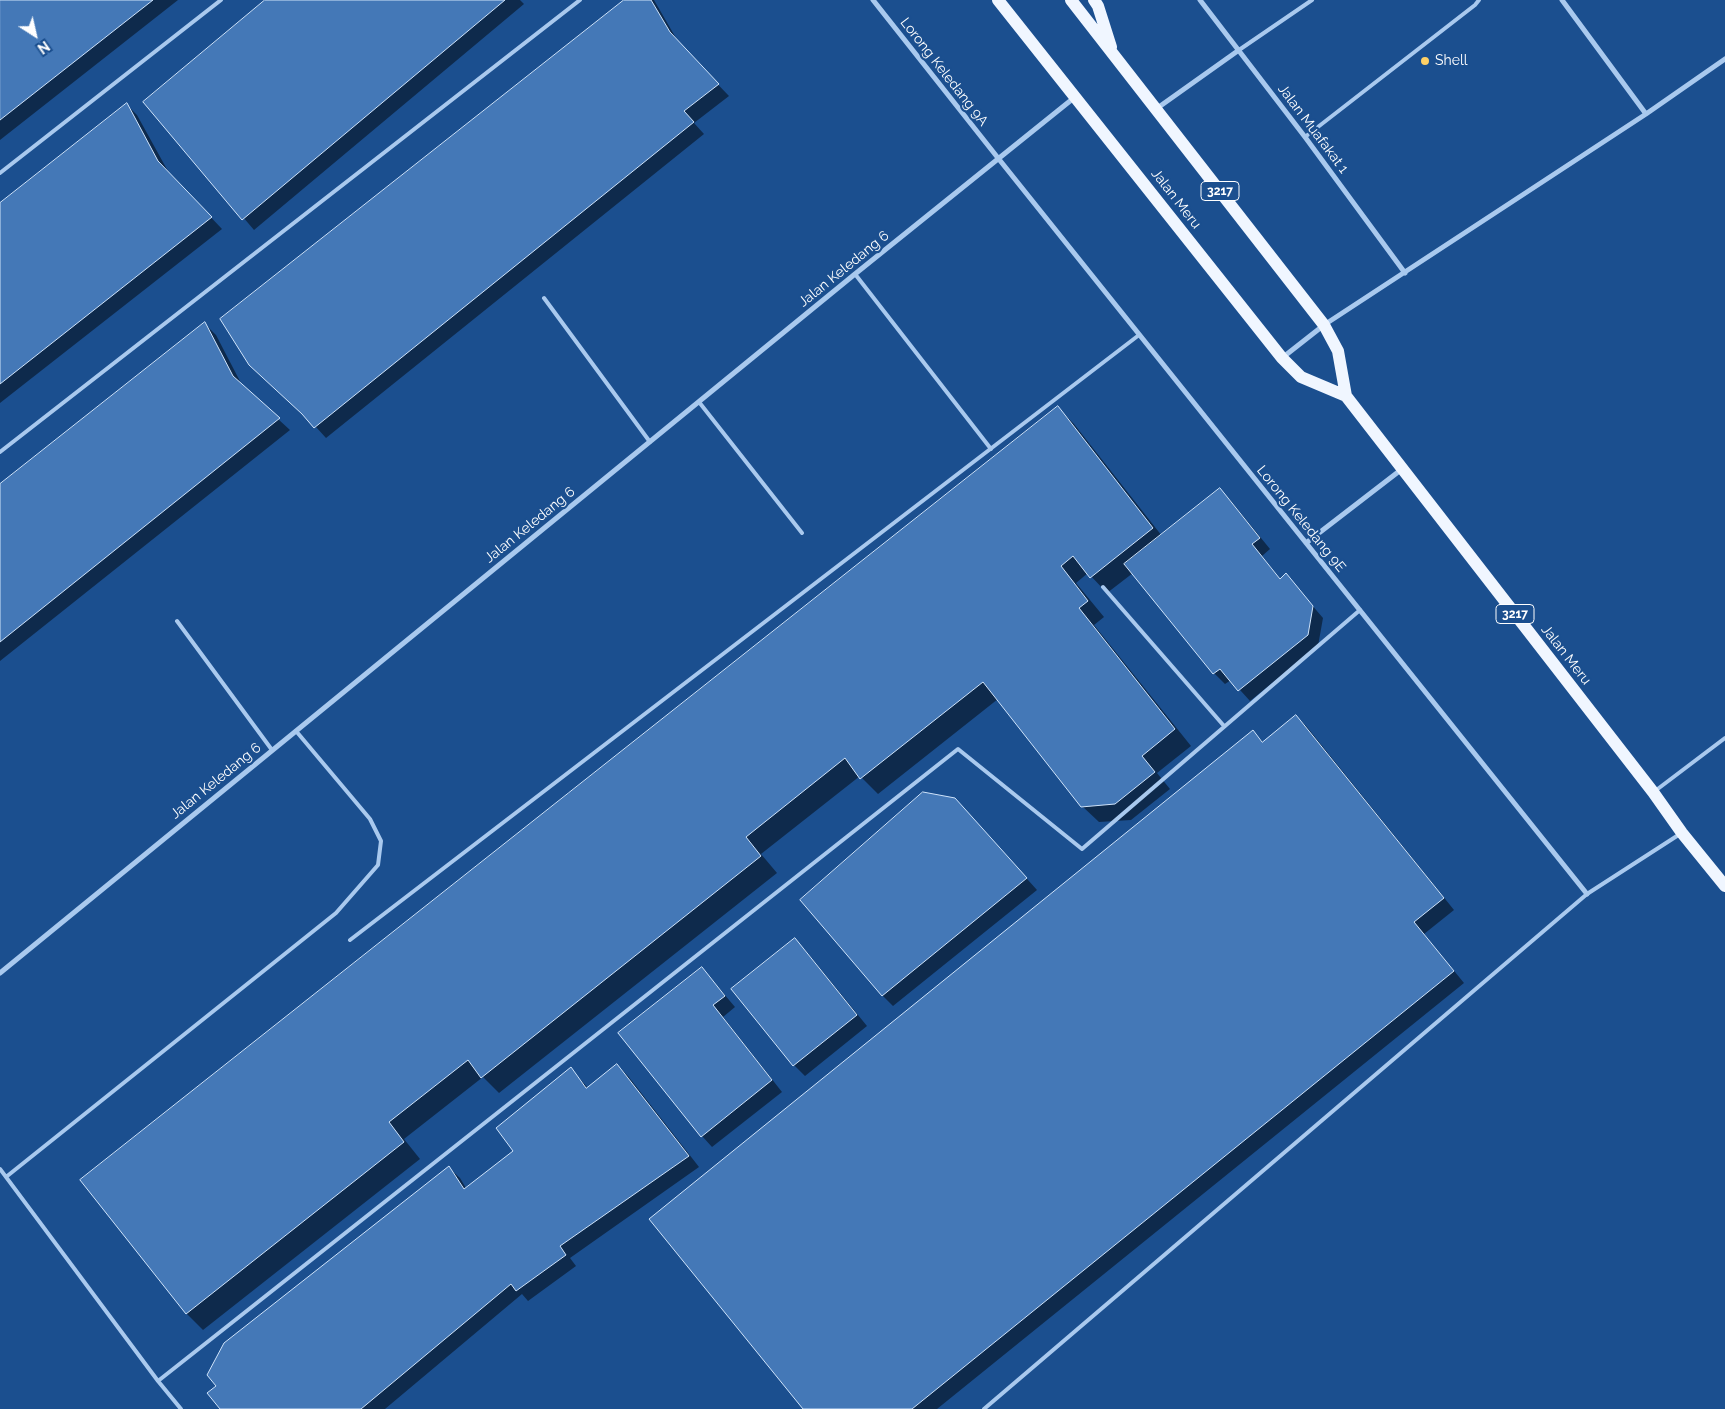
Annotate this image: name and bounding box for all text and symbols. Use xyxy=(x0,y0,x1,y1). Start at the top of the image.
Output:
north arrow xyxy=(10,10,60,60)
street label: Lorong Keledang 9A xyxy=(896,14,992,130)
text: N xyxy=(35,38,53,57)
place label: Shell xyxy=(1435,53,1467,69)
marker: Shell xyxy=(1419,55,1431,67)
street label: Jalan Muafakat 1 xyxy=(1274,81,1352,177)
street label: Jalan Meru xyxy=(1148,166,1204,232)
road number: 3217 xyxy=(1201,182,1239,200)
street label: Jalan Keledang 6 xyxy=(795,227,893,311)
street label: Lorong Keledang 9E xyxy=(1253,462,1349,576)
street label: Jalan Keledang 6 xyxy=(481,483,579,567)
road number: 3217 xyxy=(1496,604,1534,624)
street label: Jalan Meru xyxy=(1538,622,1594,688)
street label: Jalan Keledang 6 xyxy=(167,739,265,823)

